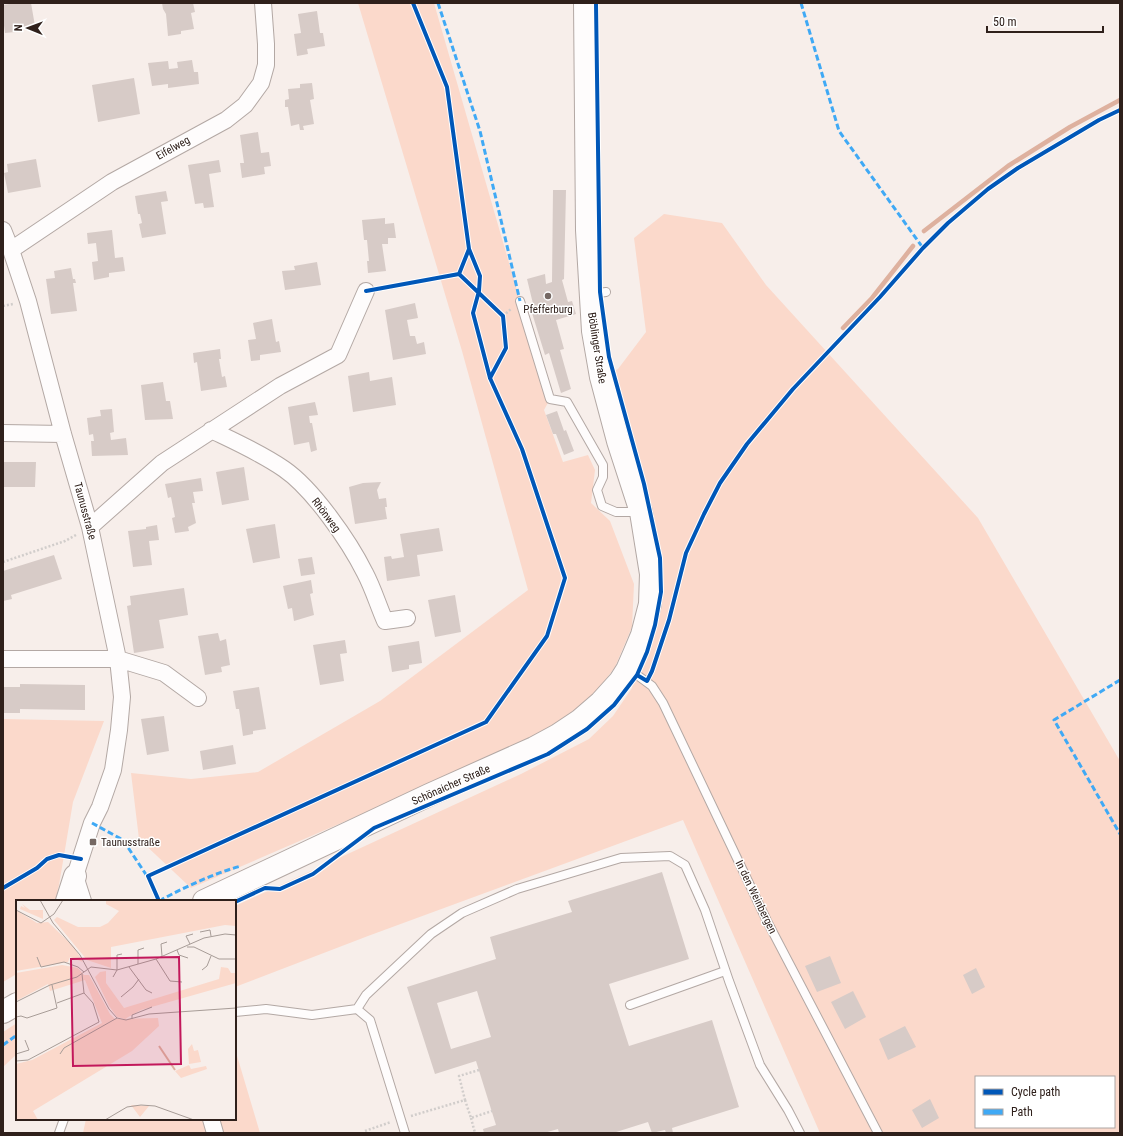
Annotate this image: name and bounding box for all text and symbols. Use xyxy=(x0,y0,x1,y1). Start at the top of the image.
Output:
north arrow xyxy=(8,8,48,48)
scale bar xyxy=(987,8,1103,34)
text: 50 m xyxy=(993,15,1017,29)
text: N xyxy=(12,24,25,31)
street label: Eifelweg xyxy=(154,133,192,163)
marker: Pfefferburg xyxy=(543,291,553,301)
place label: Pfefferburg xyxy=(523,303,573,316)
street label: Böblinger Straße xyxy=(585,311,609,385)
street label: Taunusstraße xyxy=(71,481,99,541)
street label: Rhönweg xyxy=(309,495,343,535)
street label: Schönaicher Straße xyxy=(410,762,492,808)
place label: Taunusstraße xyxy=(101,836,160,849)
marker: Taunusstraße xyxy=(88,837,98,847)
street label: In den Weinbergen xyxy=(733,858,779,936)
inset map xyxy=(16,900,236,1120)
legend xyxy=(975,1076,1115,1128)
text: Cycle path xyxy=(1011,1085,1061,1099)
text: Path xyxy=(1011,1105,1033,1119)

